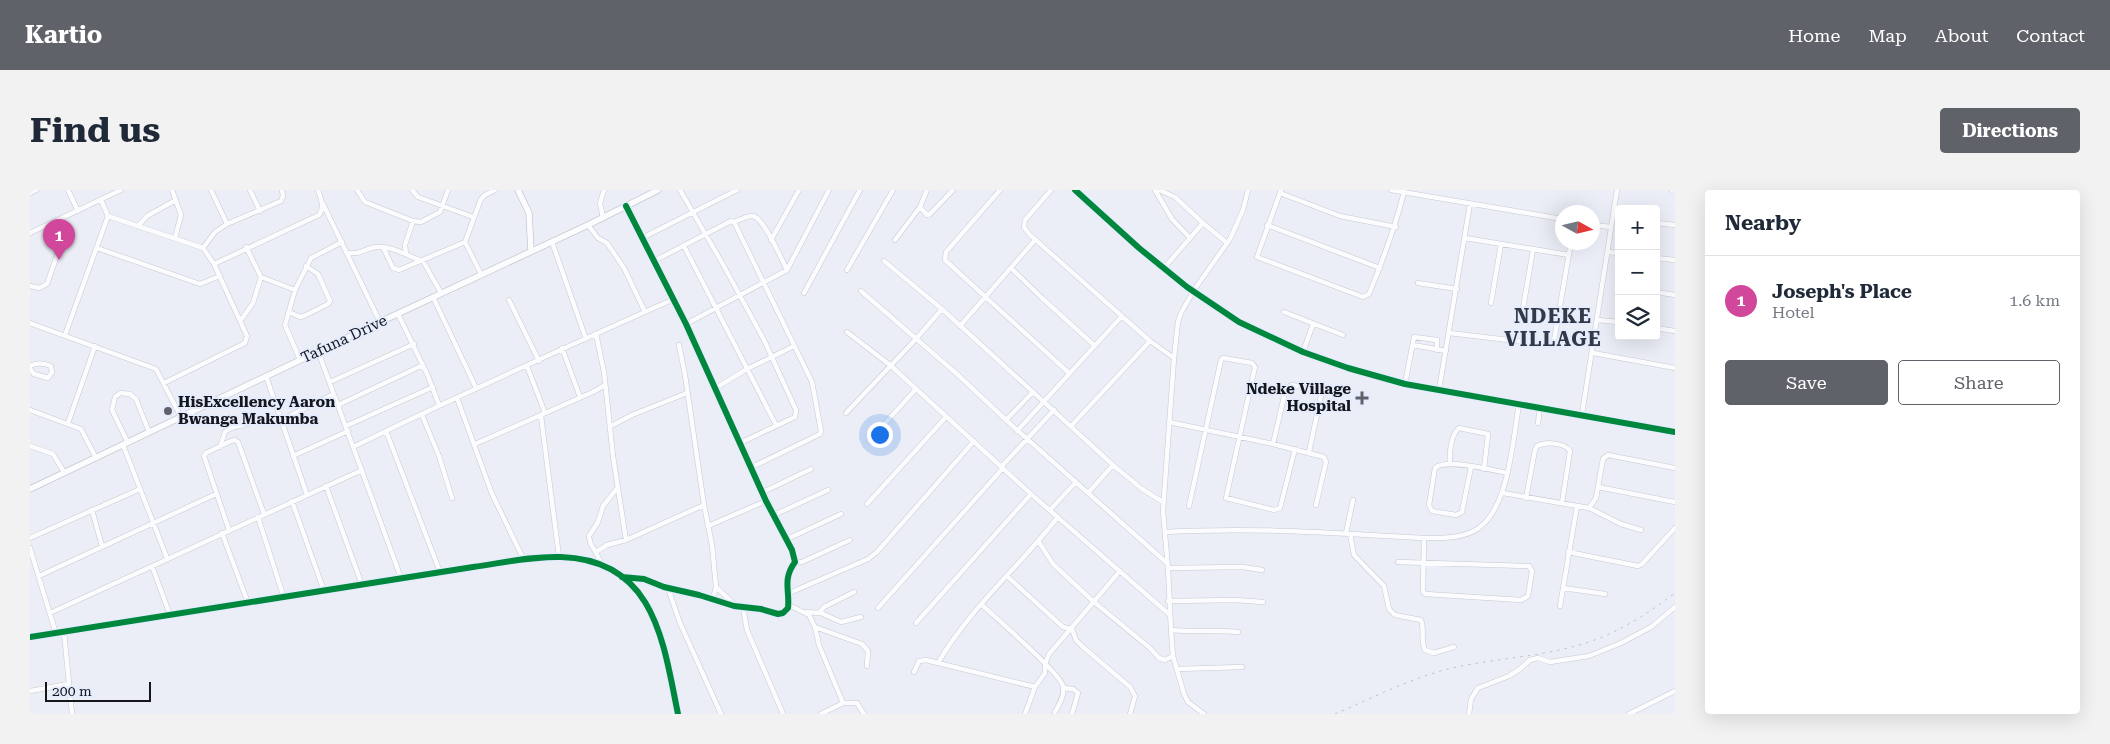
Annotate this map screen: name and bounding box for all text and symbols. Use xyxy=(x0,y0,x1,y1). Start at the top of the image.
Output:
text: Kartio xyxy=(25,21,102,49)
text: Home xyxy=(1788,25,1840,46)
text: Map xyxy=(1868,25,1907,46)
text: About xyxy=(1935,25,1988,46)
text: Contact xyxy=(2016,25,2085,46)
button: Directions xyxy=(1940,108,2080,153)
text: Find us xyxy=(30,110,160,151)
north arrow xyxy=(1555,205,1600,250)
map controls xyxy=(1615,205,1660,340)
button: + xyxy=(1615,205,1660,250)
text: Nearby xyxy=(1725,211,1801,235)
pin: 1 xyxy=(43,219,75,260)
button: − xyxy=(1615,250,1660,295)
text: Joseph's Place xyxy=(1772,280,1912,303)
text: 1 xyxy=(1737,291,1745,310)
text: 1.6 km xyxy=(2009,291,2060,310)
button: layers xyxy=(1615,295,1660,340)
text: Hotel xyxy=(1772,303,1814,322)
district label: NDEKE VILLAGE xyxy=(1504,304,1602,351)
street label: Tafuna Drive xyxy=(298,311,390,367)
button: Save xyxy=(1725,360,1888,405)
button: Share xyxy=(1898,360,2060,405)
place label: Ndeke Village Hospital xyxy=(1246,380,1351,415)
marker: Ndeke Village Hospital xyxy=(1355,391,1369,405)
place label: HisExcellency Aaron Bwanga Makumba xyxy=(178,393,335,428)
marker: HisExcellency Aaron Bwanga Makumba xyxy=(162,405,174,417)
your location xyxy=(867,422,893,448)
scale bar xyxy=(45,679,151,702)
text: 200 m xyxy=(52,683,92,699)

